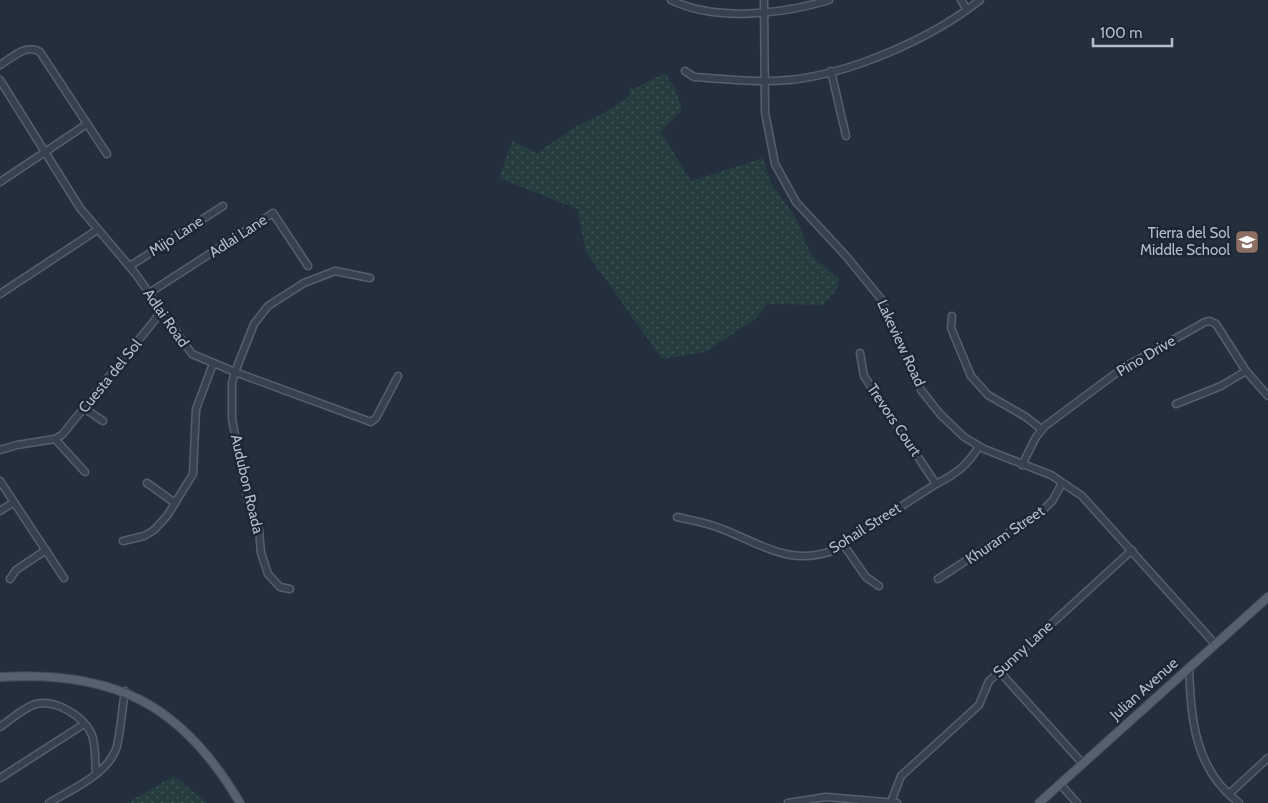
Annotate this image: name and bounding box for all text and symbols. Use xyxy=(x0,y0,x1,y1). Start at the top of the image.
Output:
scale bar xyxy=(1093,15,1172,47)
text: 100 m xyxy=(1100,24,1142,42)
street label: Adlai Lane xyxy=(206,210,271,261)
street label: Mijo Lane xyxy=(146,212,207,260)
place label: Tierra del Sol Middle School xyxy=(1140,224,1230,259)
school or university icon: Tierra del Sol Middle School xyxy=(1234,229,1260,255)
street label: Adlai Road xyxy=(139,285,193,351)
street label: Lakeview Road xyxy=(873,297,929,389)
street label: Pino Drive xyxy=(1113,331,1179,381)
street label: Cuesta del Sol xyxy=(75,335,146,417)
street label: Trevors Court xyxy=(863,380,925,460)
street label: Audubon Roada xyxy=(227,433,267,536)
street label: Sohail Street xyxy=(826,499,904,557)
street label: Khuram Street xyxy=(962,502,1048,568)
street label: Sunny Lane xyxy=(989,617,1057,681)
street label: Julian Avenue xyxy=(1106,654,1182,725)

